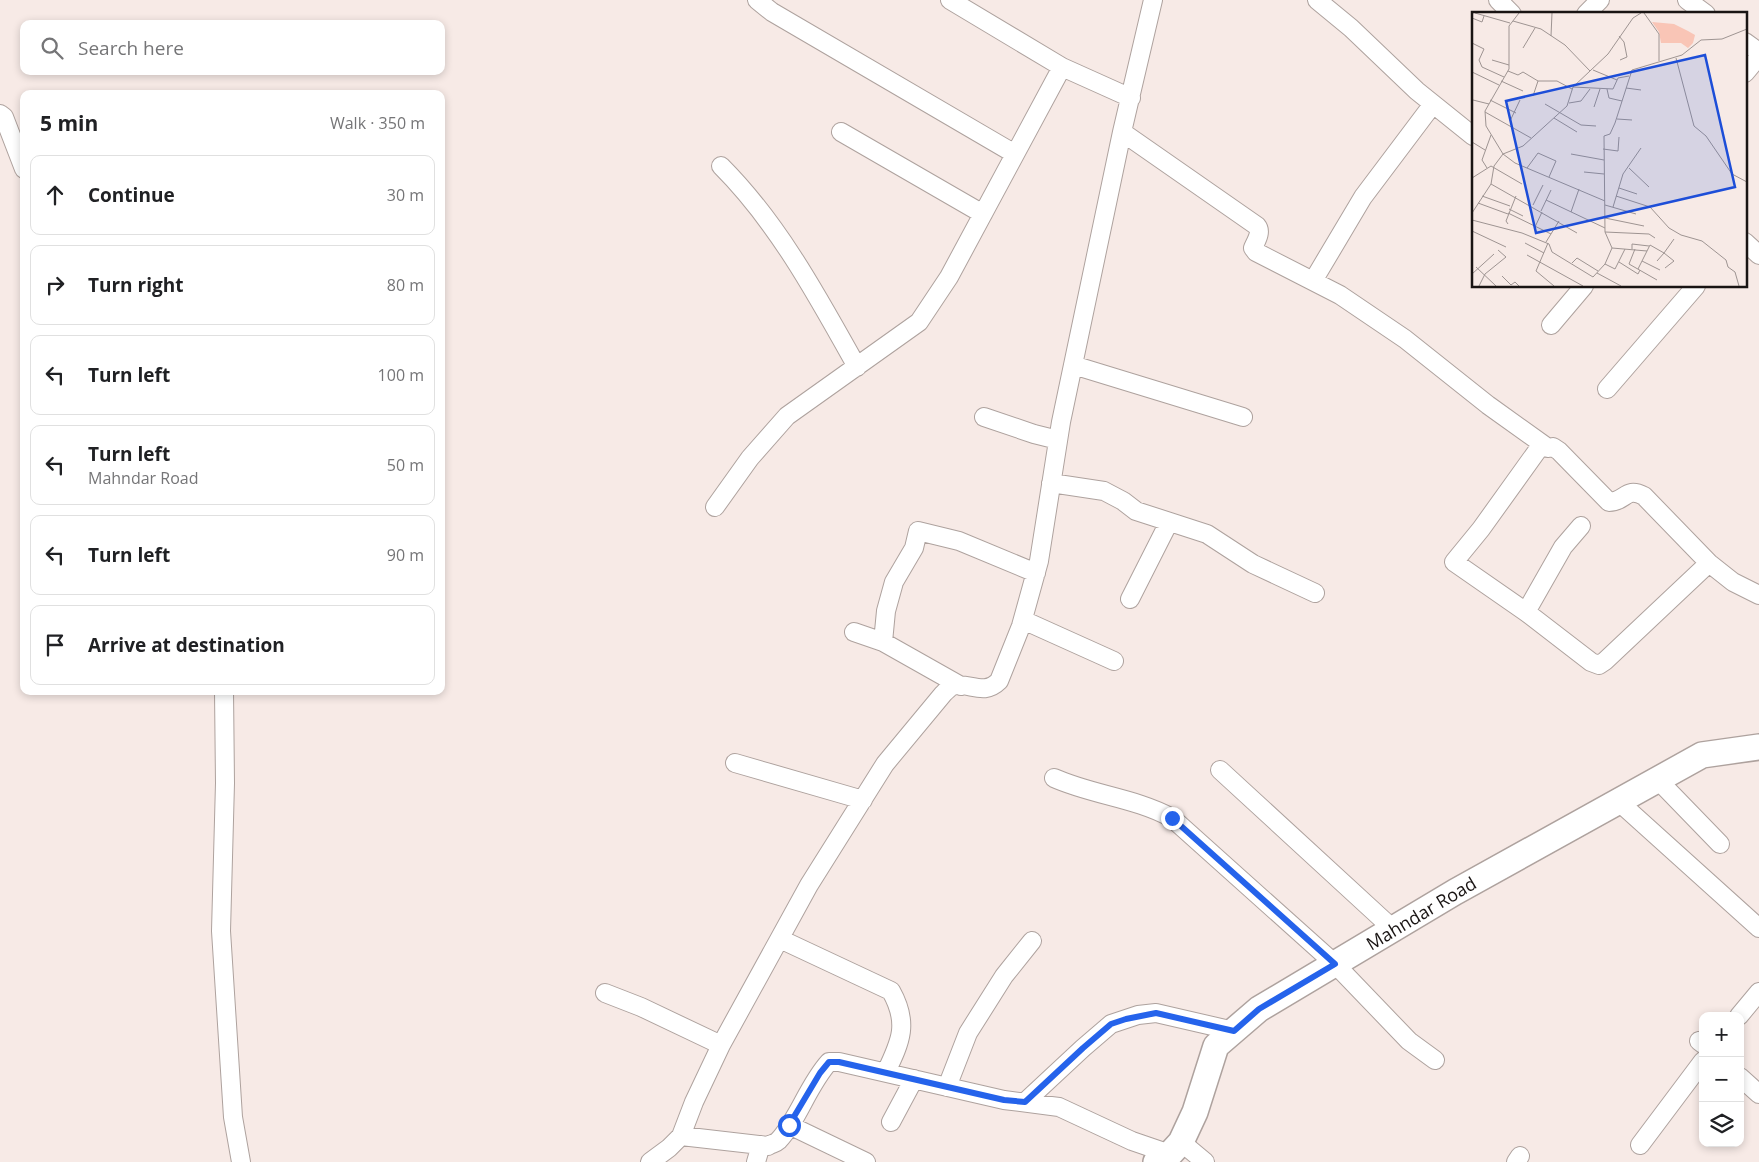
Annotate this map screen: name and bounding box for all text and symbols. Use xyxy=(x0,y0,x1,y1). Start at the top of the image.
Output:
inset map xyxy=(1472,12,1746,288)
search box xyxy=(20,20,445,75)
icon: search xyxy=(38,34,66,62)
text: Search here xyxy=(78,35,184,61)
text: 5 min xyxy=(40,109,98,137)
text: Walk · 350 m xyxy=(330,112,425,134)
icon: ahead xyxy=(41,181,69,209)
text: Continue xyxy=(88,182,175,208)
text: 30 m xyxy=(387,184,424,206)
icon: right xyxy=(41,271,69,299)
text: Turn right xyxy=(88,272,183,298)
text: 80 m xyxy=(387,274,424,296)
icon: left xyxy=(41,361,69,389)
text: Turn left xyxy=(88,362,170,388)
text: 100 m xyxy=(378,364,424,386)
text: Turn left xyxy=(88,441,170,467)
icon: left xyxy=(41,451,69,479)
text: 50 m xyxy=(387,454,424,476)
text: Mahndar Road xyxy=(88,467,198,489)
icon: left xyxy=(41,541,69,569)
text: Turn left xyxy=(88,542,170,568)
text: 90 m xyxy=(387,544,424,566)
icon: arrive xyxy=(41,631,69,659)
text: Arrive at destination xyxy=(88,632,285,658)
route end xyxy=(1161,807,1184,830)
street label: Mahndar Road xyxy=(1362,871,1480,955)
map controls xyxy=(1699,1012,1744,1147)
button: + xyxy=(1699,1012,1744,1057)
button: − xyxy=(1699,1057,1744,1102)
button: layers xyxy=(1699,1102,1744,1147)
route start xyxy=(778,1114,801,1137)

